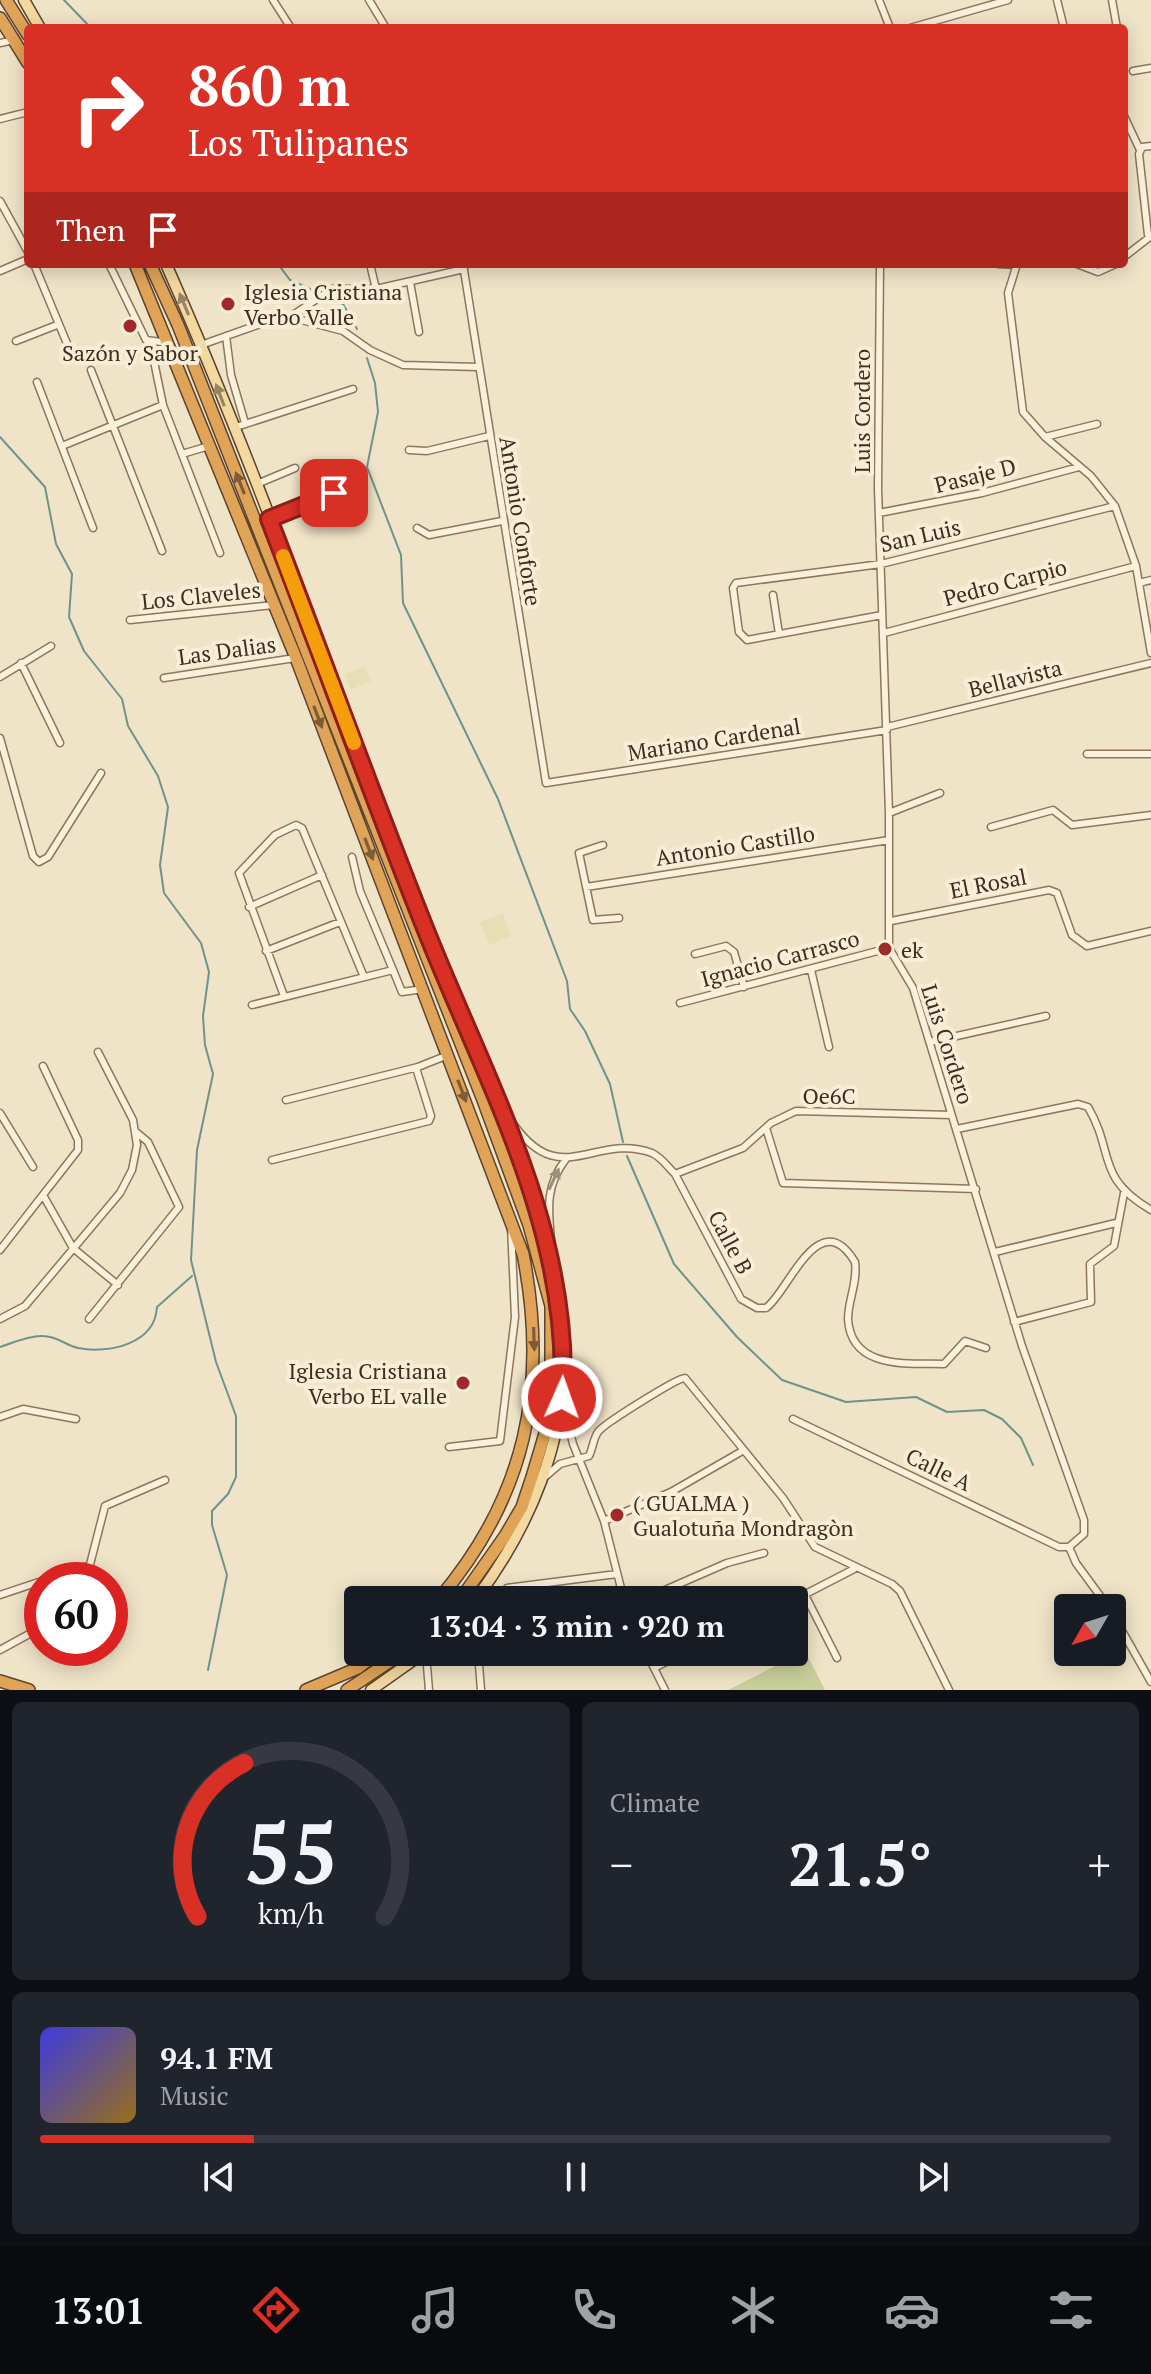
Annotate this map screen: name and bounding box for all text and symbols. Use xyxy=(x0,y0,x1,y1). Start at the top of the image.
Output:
text: 860 m xyxy=(188,48,350,122)
icon: right xyxy=(56,56,160,160)
text: Los Tulipanes xyxy=(188,119,409,166)
icon: arrive xyxy=(141,208,185,252)
text: Then xyxy=(56,210,125,250)
place label: Iglesia Cristiana Verbo Valle xyxy=(244,277,402,331)
one-way arrow xyxy=(177,292,190,316)
marker: Iglesia Cristiana Verbo Valle xyxy=(219,295,237,313)
marker: Sazón y Sabor xyxy=(121,317,139,335)
place label: Sazón y Sabor xyxy=(62,338,199,367)
street label: Luis Cordero xyxy=(847,349,876,473)
one-way arrow xyxy=(213,383,226,407)
street label: Antonio Conforte xyxy=(493,434,549,608)
street label: Pasaje D xyxy=(931,451,1019,499)
pin xyxy=(300,459,368,527)
one-way arrow xyxy=(233,470,246,494)
icon: arrive xyxy=(312,471,356,515)
street label: San Luis xyxy=(877,512,963,558)
street label: Pedro Carpio xyxy=(940,552,1070,612)
street label: Los Claveles xyxy=(140,574,262,616)
street label: Las Dalias xyxy=(176,629,278,671)
street label: Bellavista xyxy=(965,652,1065,704)
one-way arrow xyxy=(312,705,325,729)
street label: Mariano Cardenal xyxy=(625,711,803,767)
street label: Antonio Castillo xyxy=(653,818,817,872)
one-way arrow xyxy=(363,837,376,861)
street label: El Rosal xyxy=(947,861,1029,905)
street label: Ignacio Carrasco xyxy=(698,923,862,993)
place label: ek xyxy=(901,935,924,964)
marker: ek xyxy=(876,940,894,958)
street label: Luis Cordero xyxy=(915,980,981,1108)
one-way arrow xyxy=(456,1080,469,1104)
street label: Oe6C xyxy=(802,1081,856,1110)
one-way arrow xyxy=(547,1167,561,1191)
street label: Calle B xyxy=(702,1205,760,1279)
one-way arrow xyxy=(528,1327,541,1353)
place label: Iglesia Cristiana Verbo EL valle xyxy=(289,1356,447,1410)
position arrow xyxy=(520,1356,604,1440)
marker: Iglesia Cristiana Verbo EL valle xyxy=(454,1374,472,1392)
street label: Calle A xyxy=(901,1441,977,1498)
place label: ( GUALMA ) Gualotuña Mondragòn xyxy=(633,1488,854,1542)
marker: ( GUALMA ) Gualotuña Mondragòn xyxy=(608,1506,626,1524)
speed limit sign: 60 xyxy=(24,1562,128,1666)
north arrow xyxy=(1054,1594,1126,1666)
map controls xyxy=(1054,1594,1126,1666)
text: 13:04 · 3 min · 920 m xyxy=(428,1606,724,1646)
text: Climate xyxy=(610,1785,700,1819)
text: 55 xyxy=(244,1797,338,1907)
text: 21.5° xyxy=(788,1824,932,1903)
text: − xyxy=(610,1835,633,1894)
text: + xyxy=(1088,1835,1111,1894)
text: km/h xyxy=(258,1894,324,1932)
text: 94.1 FM xyxy=(160,2038,273,2078)
text: Music xyxy=(160,2078,229,2112)
icon: previous xyxy=(197,2155,241,2199)
icon: pause xyxy=(554,2155,598,2199)
icon: next xyxy=(911,2155,955,2199)
icon: directions xyxy=(248,2282,304,2338)
icon: music xyxy=(407,2282,463,2338)
icon: phone xyxy=(566,2282,622,2338)
icon: climate xyxy=(725,2282,781,2338)
icon: car xyxy=(884,2282,940,2338)
icon: filters xyxy=(1043,2282,1099,2338)
text: 13:01 xyxy=(52,2287,145,2334)

